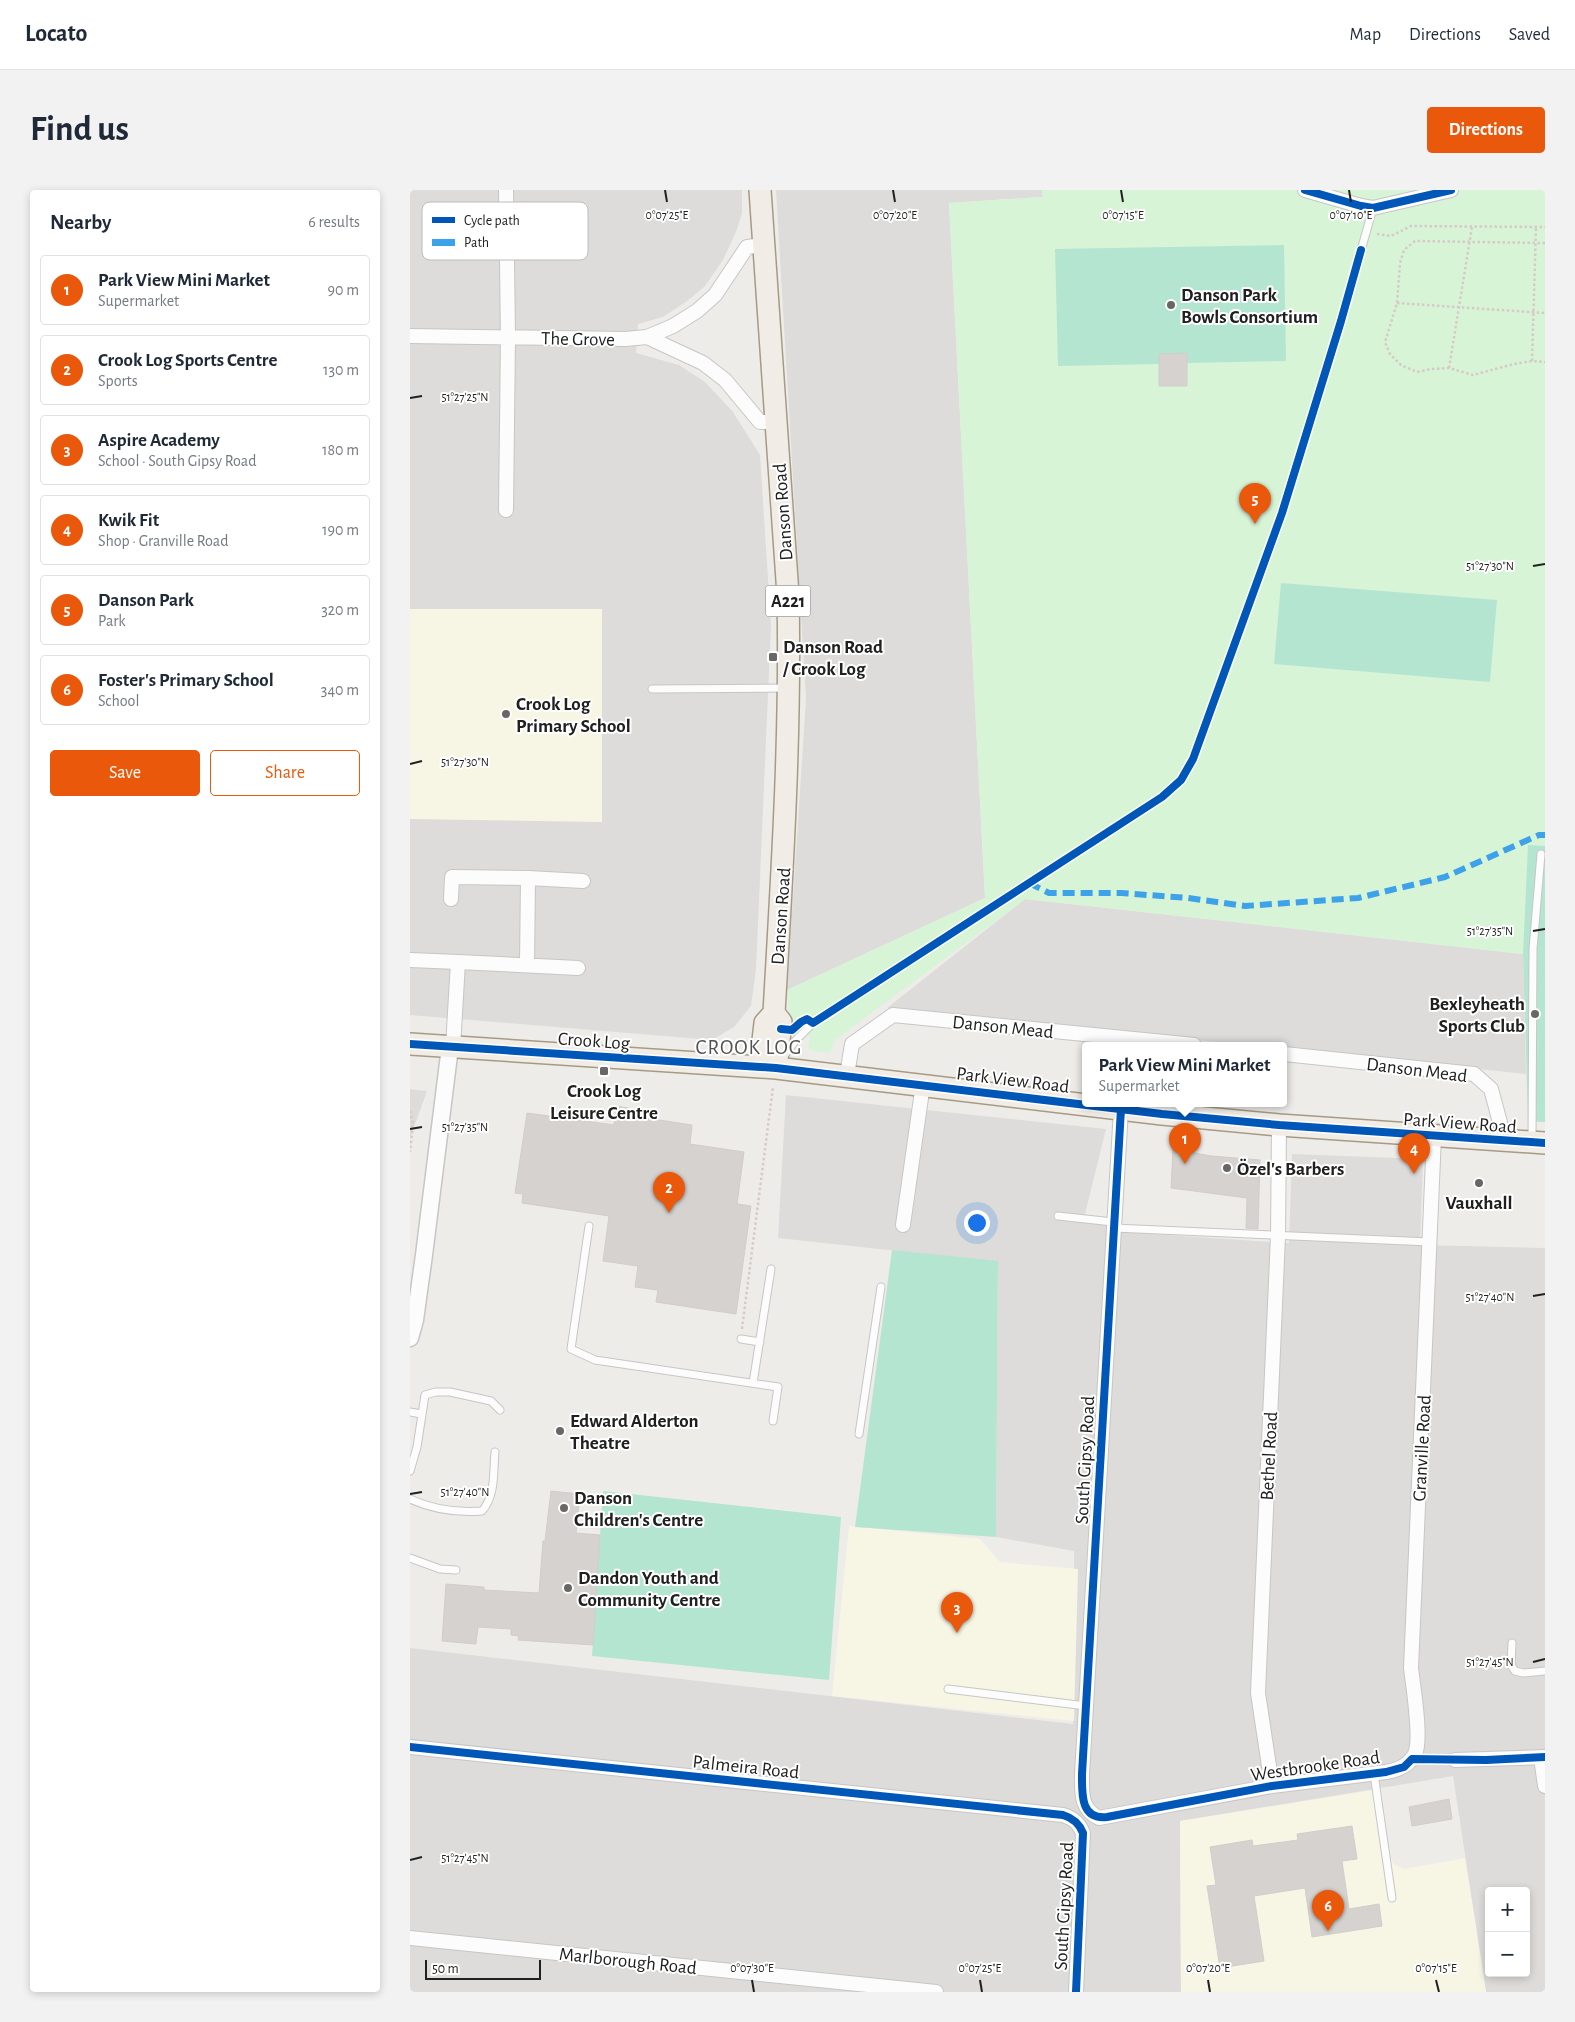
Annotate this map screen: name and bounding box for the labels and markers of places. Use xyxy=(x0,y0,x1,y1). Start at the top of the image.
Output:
place label: Danson Park Bowls Consortium xyxy=(1181,286,1318,327)
marker: Danson Park Bowls Consortium xyxy=(1165,299,1177,311)
pin: 5 xyxy=(1239,483,1271,524)
place label: Danson Road / Crook Log xyxy=(782,638,883,679)
marker: Danson Road / Crook Log xyxy=(767,651,779,663)
place label: Crook Log Primary School xyxy=(516,695,631,736)
marker: Crook Log Primary School xyxy=(500,708,512,720)
place label: Bexleyheath Sports Club xyxy=(1429,995,1525,1036)
marker: Bexleyheath Sports Club xyxy=(1529,1008,1541,1020)
marker: Crook Log Leisure Centre xyxy=(598,1065,610,1077)
place label: Crook Log Leisure Centre xyxy=(550,1082,658,1123)
pin: 1 xyxy=(1169,1123,1201,1164)
pin: 4 xyxy=(1398,1133,1430,1174)
place label: Özel's Barbers xyxy=(1237,1158,1344,1179)
marker: Özel's Barbers xyxy=(1221,1162,1233,1174)
pin: 2 xyxy=(653,1172,685,1213)
marker: Vauxhall xyxy=(1473,1177,1485,1189)
place label: Vauxhall xyxy=(1445,1194,1513,1213)
place label: Edward Alderton Theatre xyxy=(570,1412,699,1453)
marker: Edward Alderton Theatre xyxy=(554,1425,566,1437)
place label: Danson Children's Centre xyxy=(574,1489,703,1530)
marker: Danson Children's Centre xyxy=(558,1502,570,1514)
place label: Dandon Youth and Community Centre xyxy=(578,1569,721,1610)
marker: Dandon Youth and Community Centre xyxy=(562,1582,574,1594)
pin: 3 xyxy=(941,1592,973,1633)
pin: 6 xyxy=(1312,1890,1344,1931)

